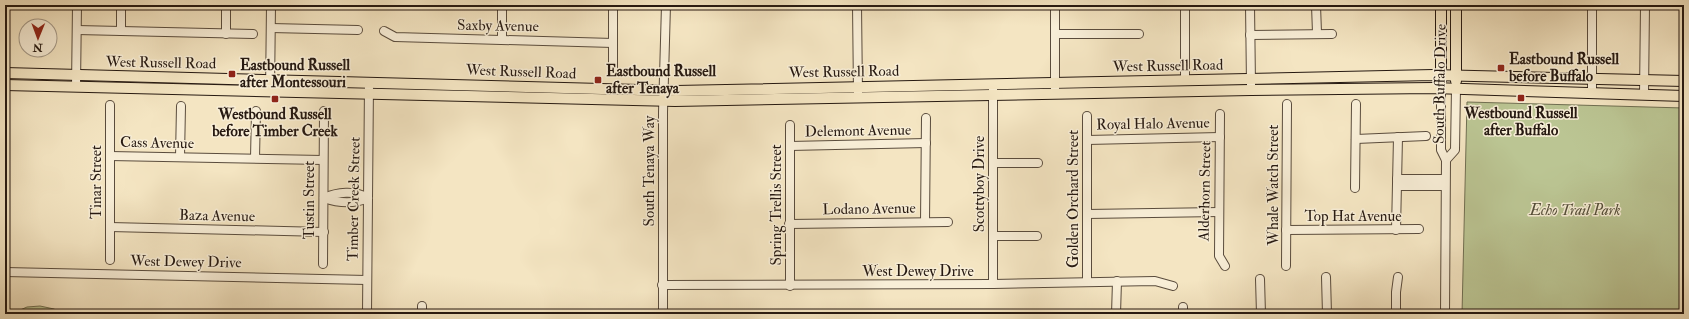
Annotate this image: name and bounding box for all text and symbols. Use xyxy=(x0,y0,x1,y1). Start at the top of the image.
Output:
street label: Saxby Avenue xyxy=(457,16,539,36)
north arrow xyxy=(18,18,58,58)
street label: South Buffalo Drive xyxy=(1429,24,1451,144)
text: N xyxy=(32,41,44,54)
place label: Eastbound Russell before Buffalo xyxy=(1508,50,1619,86)
street label: West Russell Road xyxy=(105,53,217,73)
place label: Eastbound Russell after Montessouri xyxy=(240,56,350,92)
street label: West Russell Road xyxy=(1112,56,1224,76)
street label: West Russell Road xyxy=(464,61,577,83)
place label: Eastbound Russell after Tenaya xyxy=(606,62,716,99)
street label: West Russell Road xyxy=(788,62,900,82)
marker: Eastbound Russell before Buffalo xyxy=(1496,63,1506,73)
marker: Eastbound Russell after Montessouri xyxy=(227,69,237,79)
marker: Eastbound Russell after Tenaya xyxy=(593,75,603,85)
marker: Westbound Russell after Buffalo xyxy=(1516,93,1526,103)
marker: Westbound Russell before Timber Creek xyxy=(270,94,280,104)
place label: Westbound Russell after Buffalo xyxy=(1463,104,1578,140)
place label: Westbound Russell before Timber Creek xyxy=(211,105,339,141)
street label: Royal Halo Avenue xyxy=(1096,114,1210,134)
street label: South Tenaya Way xyxy=(640,115,659,226)
street label: Delemont Avenue xyxy=(805,121,911,141)
street label: Whale Watch Street xyxy=(1264,124,1283,246)
street label: Golden Orchard Street xyxy=(1064,130,1083,268)
street label: Cass Avenue xyxy=(120,133,194,153)
street label: Scottyboy Drive xyxy=(970,136,989,232)
street label: Timber Creek Street xyxy=(343,137,365,261)
street label: Alderhorn Street xyxy=(1195,141,1215,242)
street label: Spring Trellis Street xyxy=(767,144,787,266)
street label: Tinar Street xyxy=(87,145,106,219)
street label: Tustin Street xyxy=(300,161,319,239)
street label: Lodano Avenue xyxy=(822,199,916,219)
park label: Echo Trail Park xyxy=(1528,201,1621,220)
street label: Baza Avenue xyxy=(179,206,255,226)
street label: Top Hat Avenue xyxy=(1304,207,1402,227)
street label: West Dewey Drive xyxy=(129,252,242,272)
street label: West Dewey Drive xyxy=(861,262,974,281)

